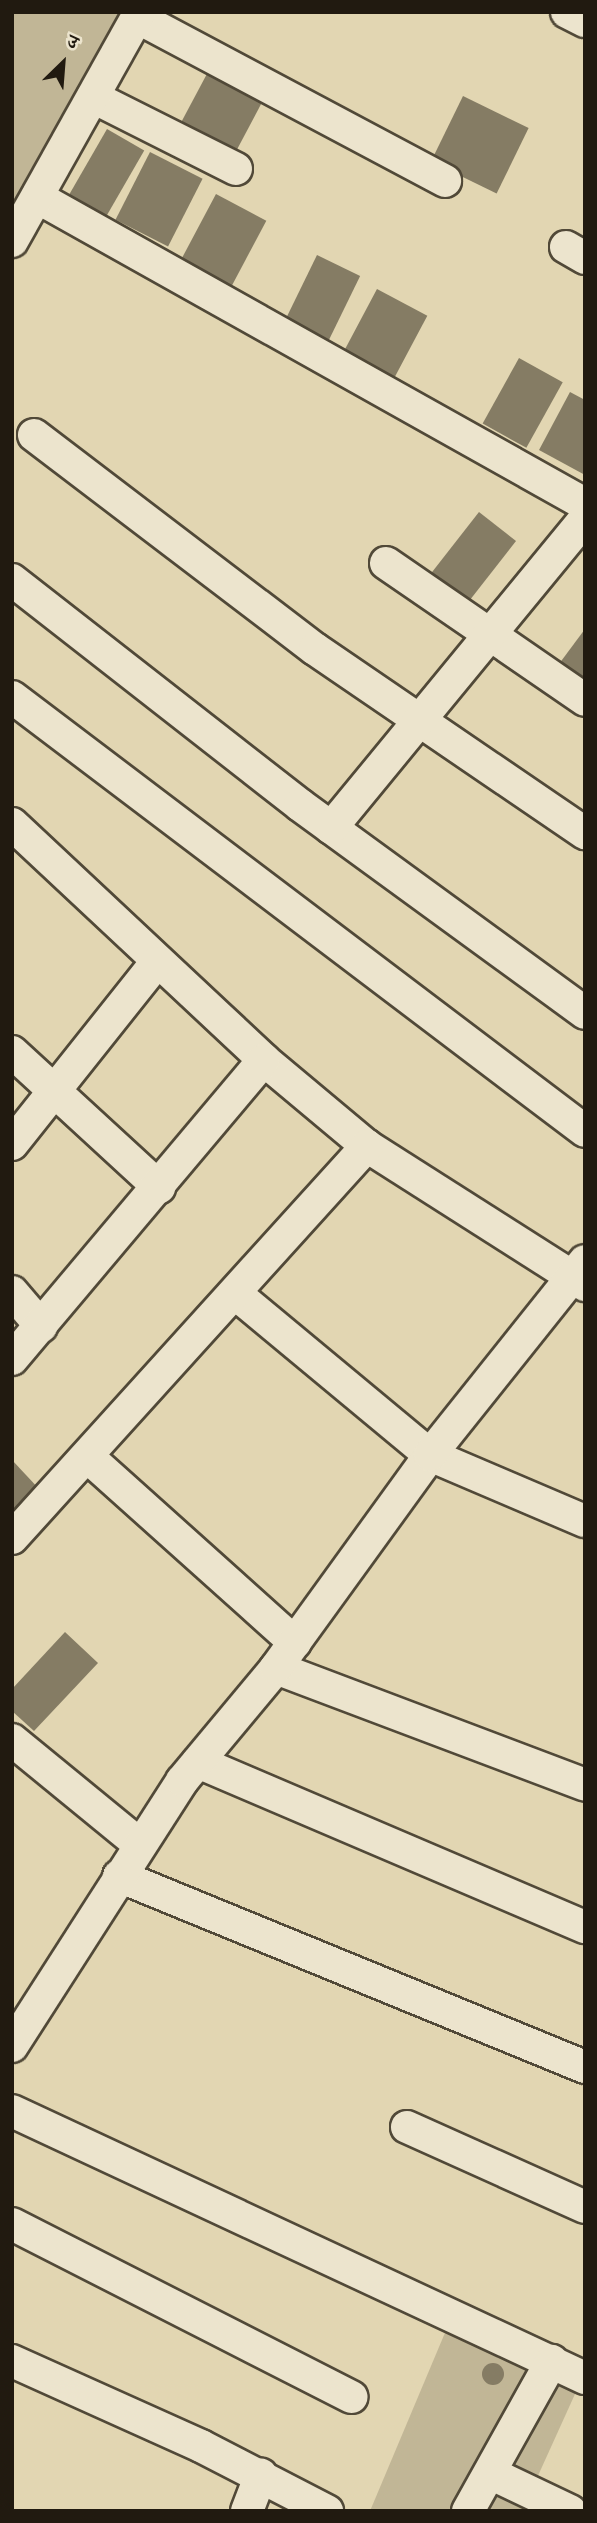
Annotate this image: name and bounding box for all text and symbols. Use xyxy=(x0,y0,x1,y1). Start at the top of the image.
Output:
north arrow xyxy=(28,28,98,98)
text: उ xyxy=(62,29,82,58)

